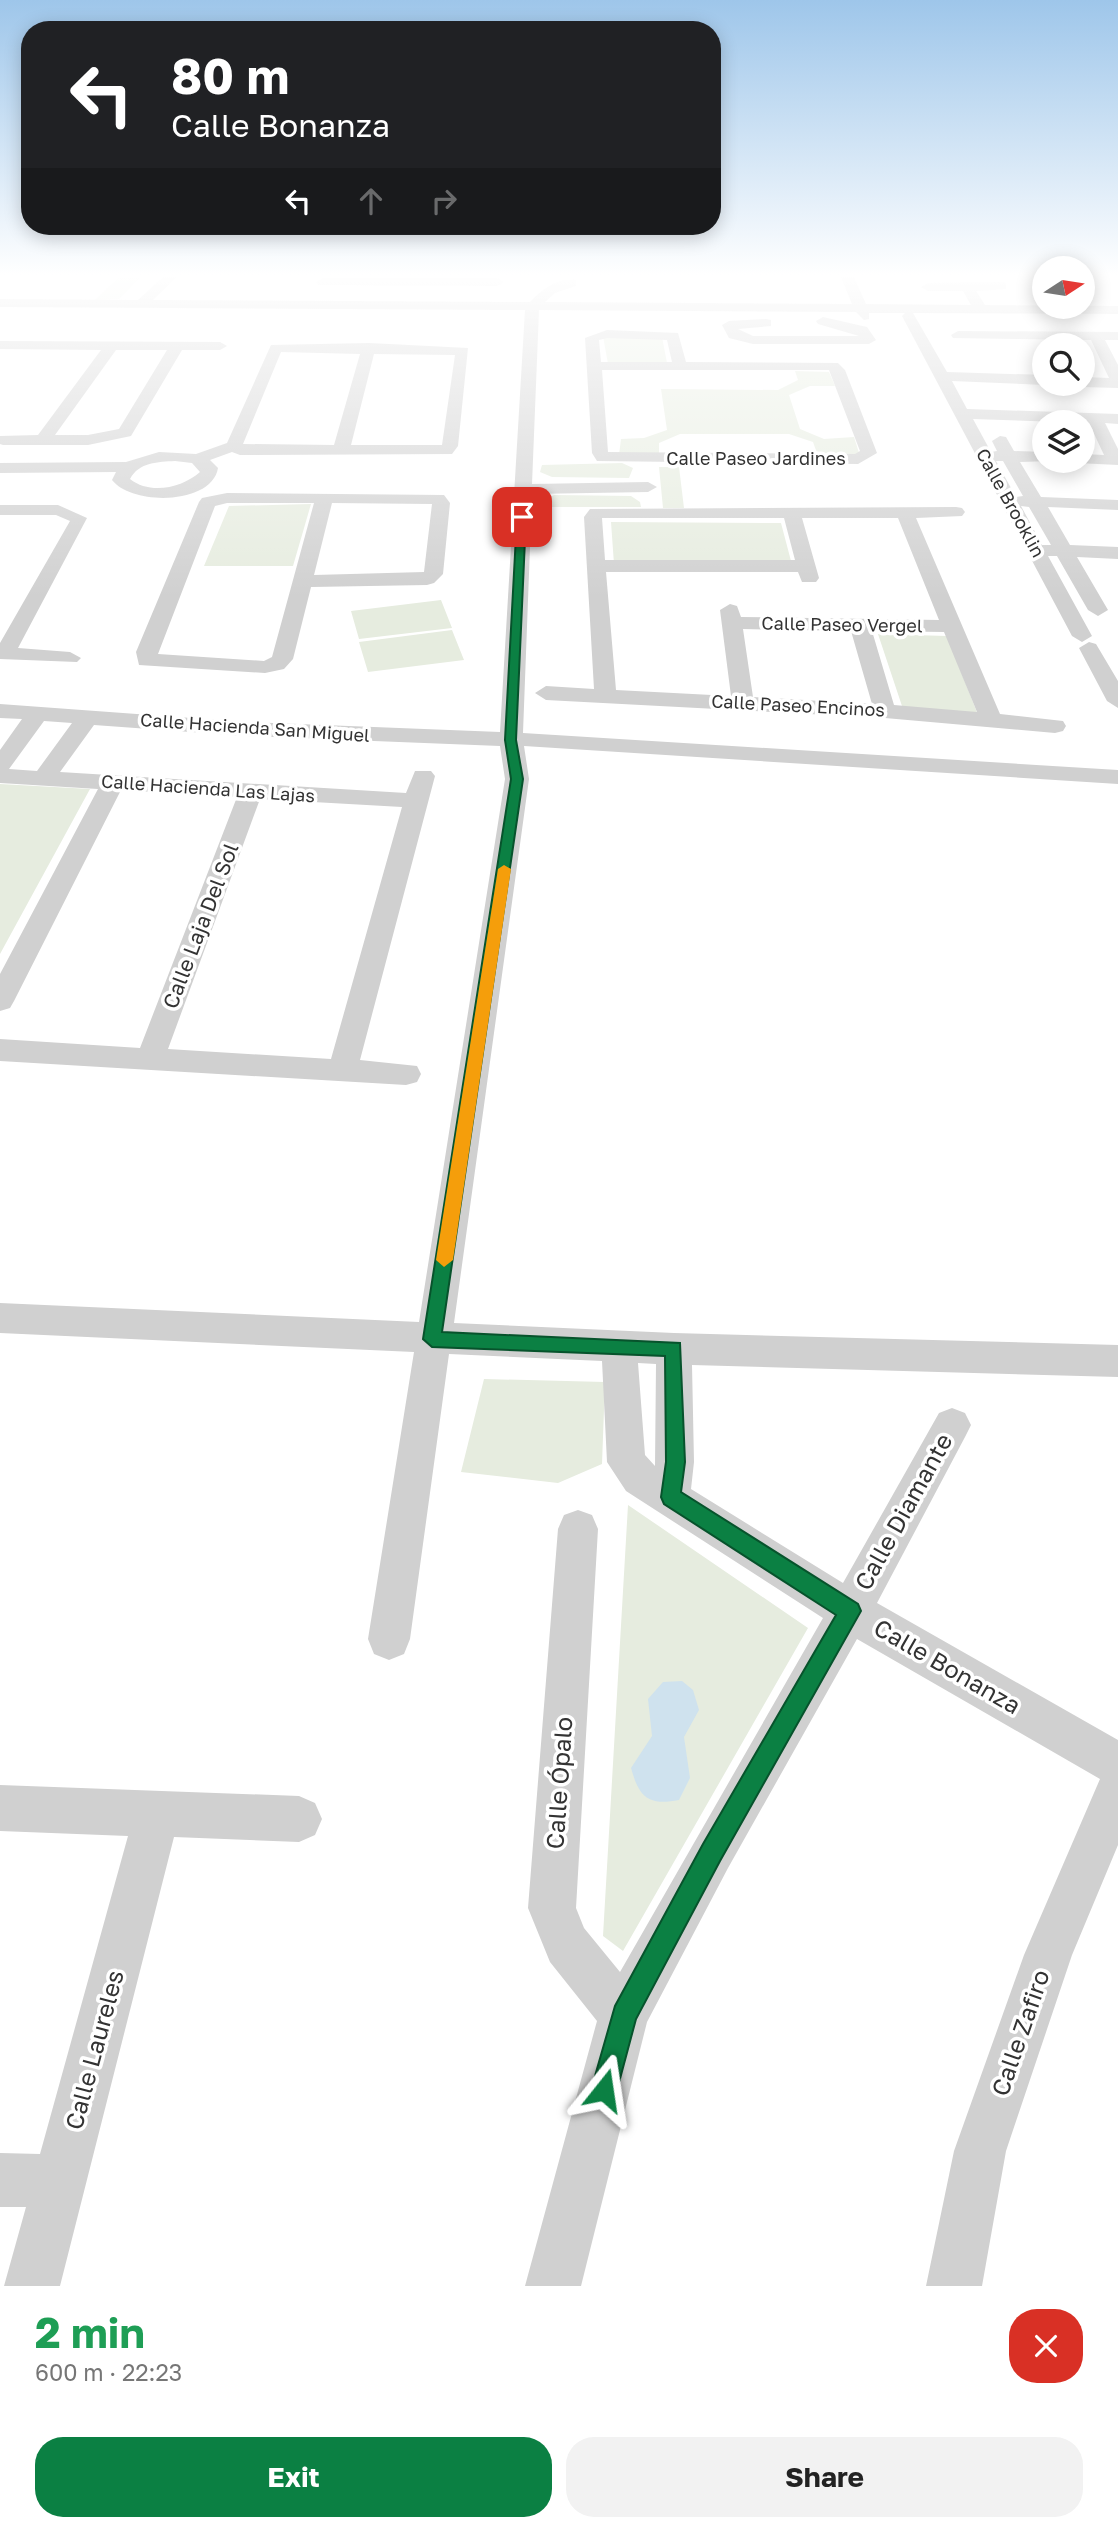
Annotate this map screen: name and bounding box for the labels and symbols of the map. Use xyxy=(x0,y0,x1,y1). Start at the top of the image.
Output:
north arrow xyxy=(1032,256,1096,318)
street label: Calle Brooklin xyxy=(972,444,1050,561)
street label: Calle Paseo Jardines xyxy=(666,447,846,469)
pin xyxy=(492,487,552,547)
street label: Calle Paseo Vergel xyxy=(761,612,923,636)
street label: Calle Paseo Encinos xyxy=(711,689,885,721)
street label: Calle Hacienda San Miguel xyxy=(140,708,371,746)
street label: Calle Hacienda Las Lajas xyxy=(100,770,316,806)
street label: Calle Laja Del Sol xyxy=(157,839,244,1012)
street label: Calle Diamante xyxy=(848,1428,958,1595)
street label: Calle Bonanza xyxy=(869,1612,1026,1719)
street label: Calle Ópalo xyxy=(539,1716,578,1850)
street label: Calle Zafiro xyxy=(984,1966,1055,2099)
street label: Calle Laureles xyxy=(58,1967,129,2133)
position arrow xyxy=(567,2053,641,2127)

